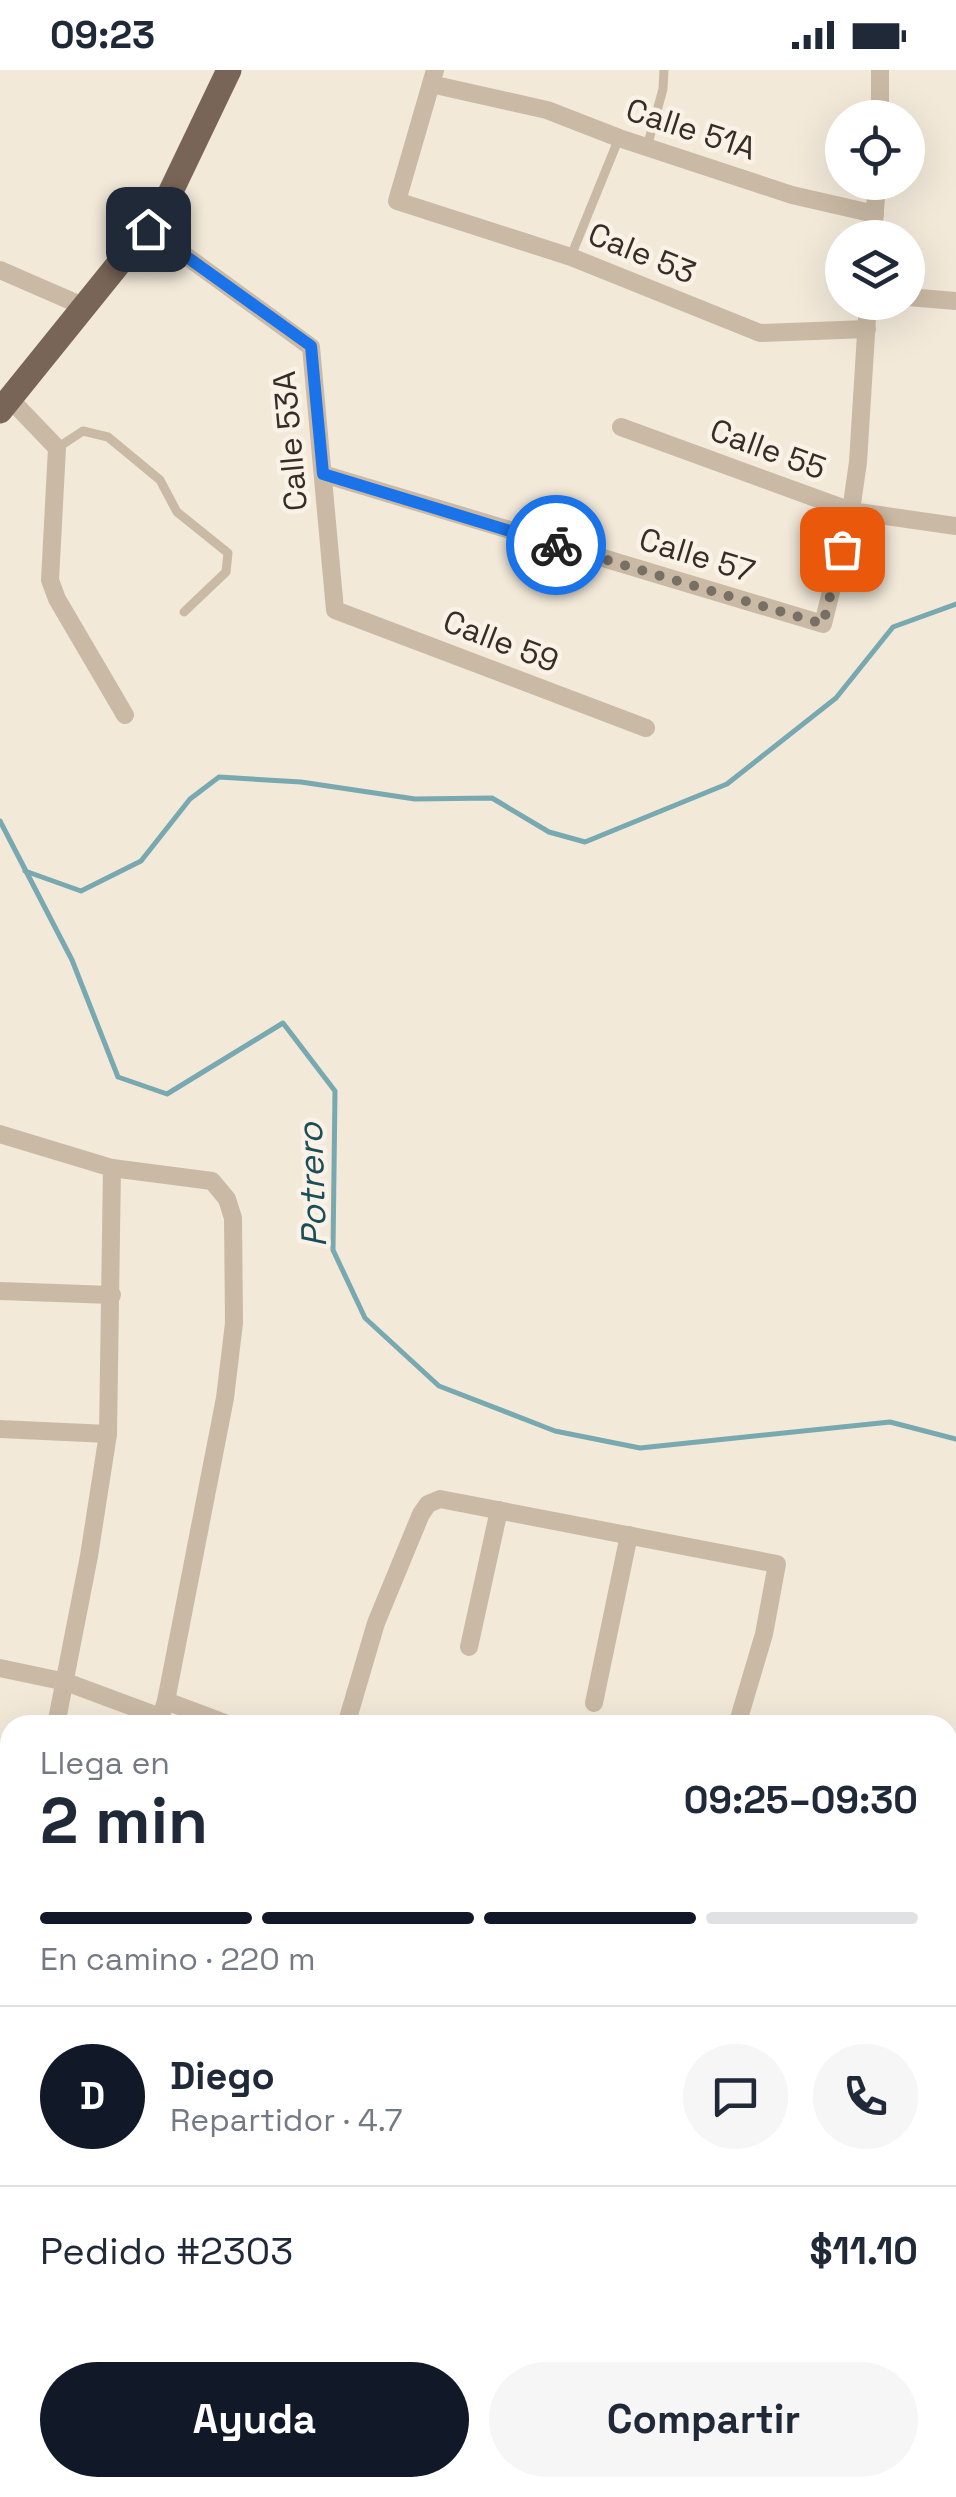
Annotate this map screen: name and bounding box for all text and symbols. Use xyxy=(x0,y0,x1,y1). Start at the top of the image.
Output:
text: 09:23 xyxy=(50,11,155,59)
street label: Calle 51A xyxy=(621,89,761,169)
map controls xyxy=(825,100,925,320)
button: locate xyxy=(825,100,925,200)
pin xyxy=(106,187,191,272)
icon: home xyxy=(121,202,176,257)
street label: Cale 53 xyxy=(582,213,702,293)
button: layers xyxy=(825,220,925,320)
street label: Calle 53A xyxy=(264,369,316,513)
street label: Calle 55 xyxy=(705,410,831,488)
courier xyxy=(506,495,606,595)
pin xyxy=(800,507,885,592)
icon: bike xyxy=(529,518,584,573)
street label: Calle 57 xyxy=(634,519,760,591)
icon: bag xyxy=(815,522,870,577)
street label: Calle 59 xyxy=(438,601,564,681)
water label: Potrero xyxy=(288,1120,336,1248)
text: Llega en xyxy=(40,1743,170,1783)
text: 09:25–09:30 xyxy=(684,1776,918,1824)
text: 2 min xyxy=(40,1779,208,1862)
text: En camino · 220 m xyxy=(40,1939,315,1979)
button: chat xyxy=(683,2044,788,2149)
button: phone xyxy=(813,2044,918,2149)
text: Diego xyxy=(170,2052,275,2100)
text: D xyxy=(80,2072,105,2120)
text: Repartidor · 4.7 xyxy=(170,2100,403,2140)
text: Pedido #2303 xyxy=(40,2227,293,2275)
text: $11.10 xyxy=(809,2227,918,2275)
button: Ayuda xyxy=(40,2362,469,2477)
button: Compartir xyxy=(489,2362,918,2477)

